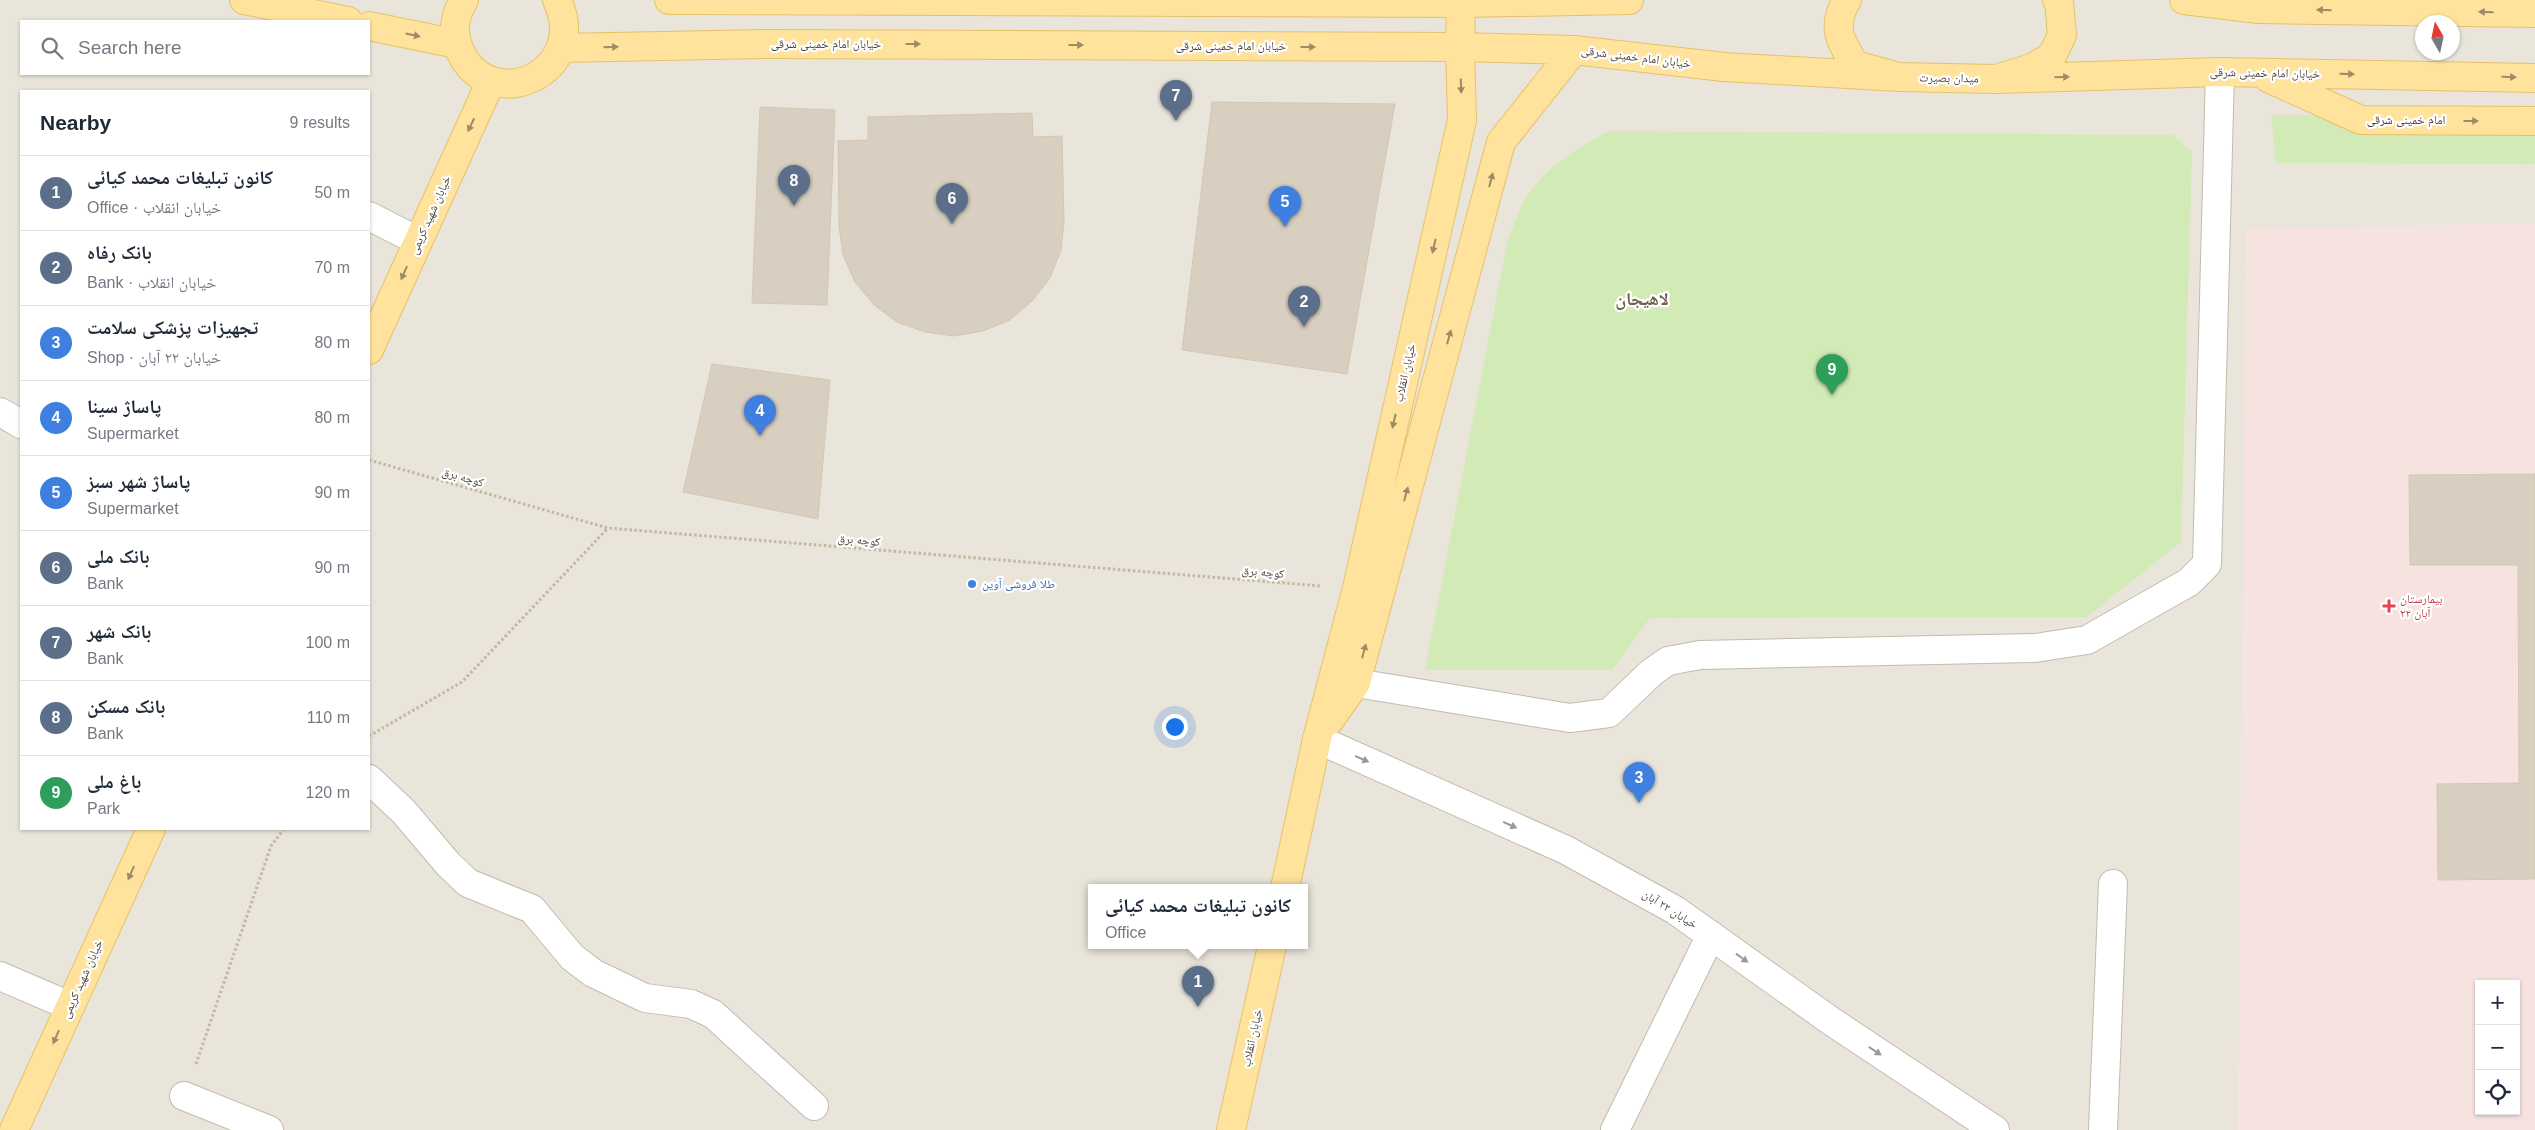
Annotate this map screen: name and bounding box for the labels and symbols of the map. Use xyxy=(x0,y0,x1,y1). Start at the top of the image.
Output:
one-way arrow xyxy=(2316,6,2332,14)
one-way arrow xyxy=(2478,8,2494,16)
north arrow xyxy=(2415,15,2460,60)
one-way arrow xyxy=(405,31,421,39)
street label: خیابان امام خمینی شرقی xyxy=(771,37,882,52)
street label: خیابان امام خمینی شرقی xyxy=(1176,39,1287,54)
one-way arrow xyxy=(905,40,921,48)
one-way arrow xyxy=(1068,41,1084,49)
one-way arrow xyxy=(603,43,619,51)
one-way arrow xyxy=(1300,43,1316,51)
street label: خیابان امام خمینی شرقی xyxy=(1580,43,1692,72)
street label: خیابان امام خمینی شرقی xyxy=(2210,65,2321,82)
street label: میدان بصیرت xyxy=(1919,70,1979,86)
one-way arrow xyxy=(2339,71,2355,79)
one-way arrow xyxy=(2054,73,2070,81)
one-way arrow xyxy=(2502,73,2518,81)
one-way arrow xyxy=(1457,79,1465,95)
pin: 7 xyxy=(1160,80,1192,121)
street label: امام خمینی شرقی xyxy=(2367,113,2445,128)
one-way arrow xyxy=(2463,117,2479,125)
one-way arrow xyxy=(467,118,475,132)
pin: 8 xyxy=(778,165,810,206)
street label: خیابان شهید کریمی xyxy=(406,173,454,257)
one-way arrow xyxy=(1487,173,1495,188)
pin: 6 xyxy=(936,183,968,224)
pin: 5 xyxy=(1269,186,1301,227)
one-way arrow xyxy=(1430,238,1438,253)
one-way arrow xyxy=(399,266,407,280)
pin: 2 xyxy=(1288,286,1320,327)
district label: لاهیجان xyxy=(1615,289,1669,310)
one-way arrow xyxy=(1445,329,1453,344)
street label: خیابان انقلاب xyxy=(1392,342,1419,403)
pin: 9 xyxy=(1816,354,1848,395)
pin: 4 xyxy=(744,395,776,436)
one-way arrow xyxy=(1390,414,1398,430)
street label: کوچه برق xyxy=(440,464,486,490)
one-way arrow xyxy=(1403,486,1411,501)
street label: کوچه برق xyxy=(837,531,881,549)
street label: کوچه برق xyxy=(1241,563,1285,581)
place label: طلا فروشی آوین xyxy=(982,577,1055,591)
marker: طلا فروشی آوین xyxy=(966,578,978,590)
place label: بیمارستان ۲۲ آبان xyxy=(2400,592,2443,620)
marker: بیمارستان ۲۲ آبان xyxy=(2382,599,2396,613)
one-way arrow xyxy=(1361,643,1369,658)
your location xyxy=(1162,714,1188,740)
one-way arrow xyxy=(1355,755,1369,763)
pin: 3 xyxy=(1623,762,1655,803)
one-way arrow xyxy=(1503,822,1517,830)
one-way arrow xyxy=(126,866,134,880)
street label: خیابان ۲۲ آبان xyxy=(1640,887,1700,932)
street label: خیابان شهید کریمی xyxy=(58,937,106,1021)
one-way arrow xyxy=(1735,952,1748,963)
pin: 1 xyxy=(1182,966,1214,1007)
street label: خیابان انقلاب xyxy=(1239,1007,1265,1068)
one-way arrow xyxy=(52,1030,60,1044)
one-way arrow xyxy=(1868,1046,1882,1056)

